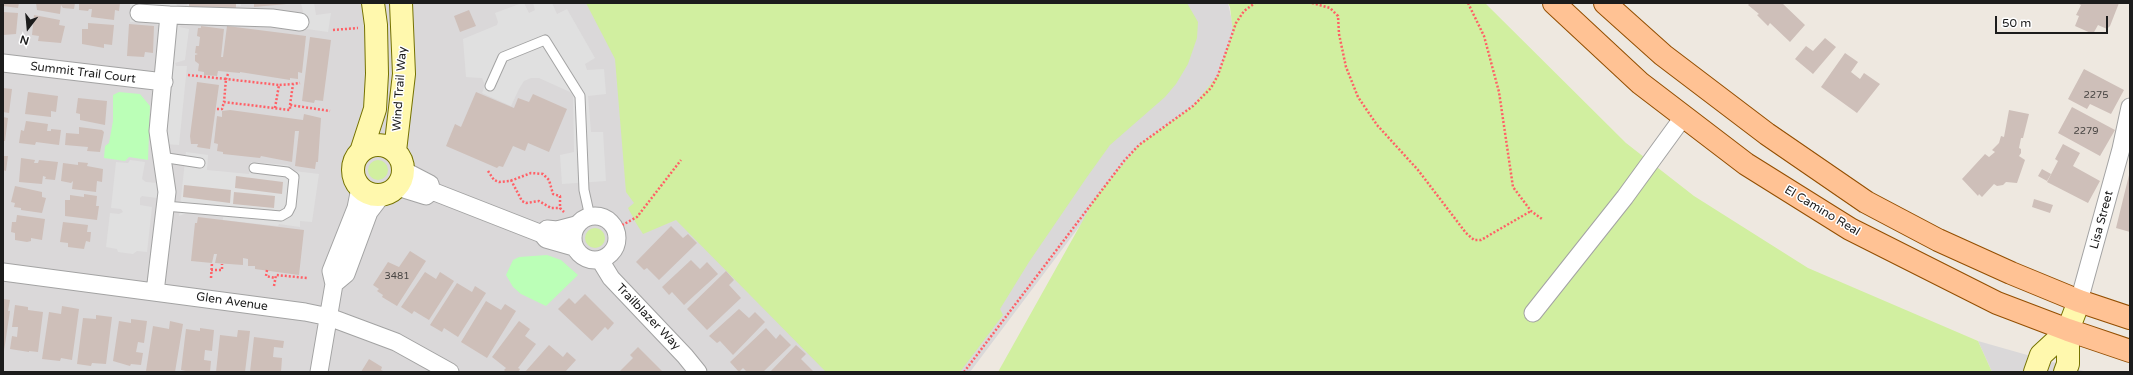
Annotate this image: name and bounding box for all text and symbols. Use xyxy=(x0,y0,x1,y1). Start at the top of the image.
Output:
north arrow xyxy=(8,8,48,48)
scale bar xyxy=(1997,8,2110,34)
text: 50 m xyxy=(2002,16,2031,30)
text: N xyxy=(19,33,31,47)
street label: Wind Trail Way xyxy=(390,46,410,132)
street label: Summit Trail Court xyxy=(29,59,137,87)
house number: 2275 xyxy=(2083,89,2109,101)
house number: 2279 xyxy=(2073,125,2099,137)
street label: El Camino Real xyxy=(1782,183,1862,239)
street label: Lisa Street xyxy=(2087,189,2117,251)
house number: 3481 xyxy=(384,270,410,282)
street label: Trailblazer Way xyxy=(613,281,683,353)
street label: Glen Avenue xyxy=(195,290,269,314)

